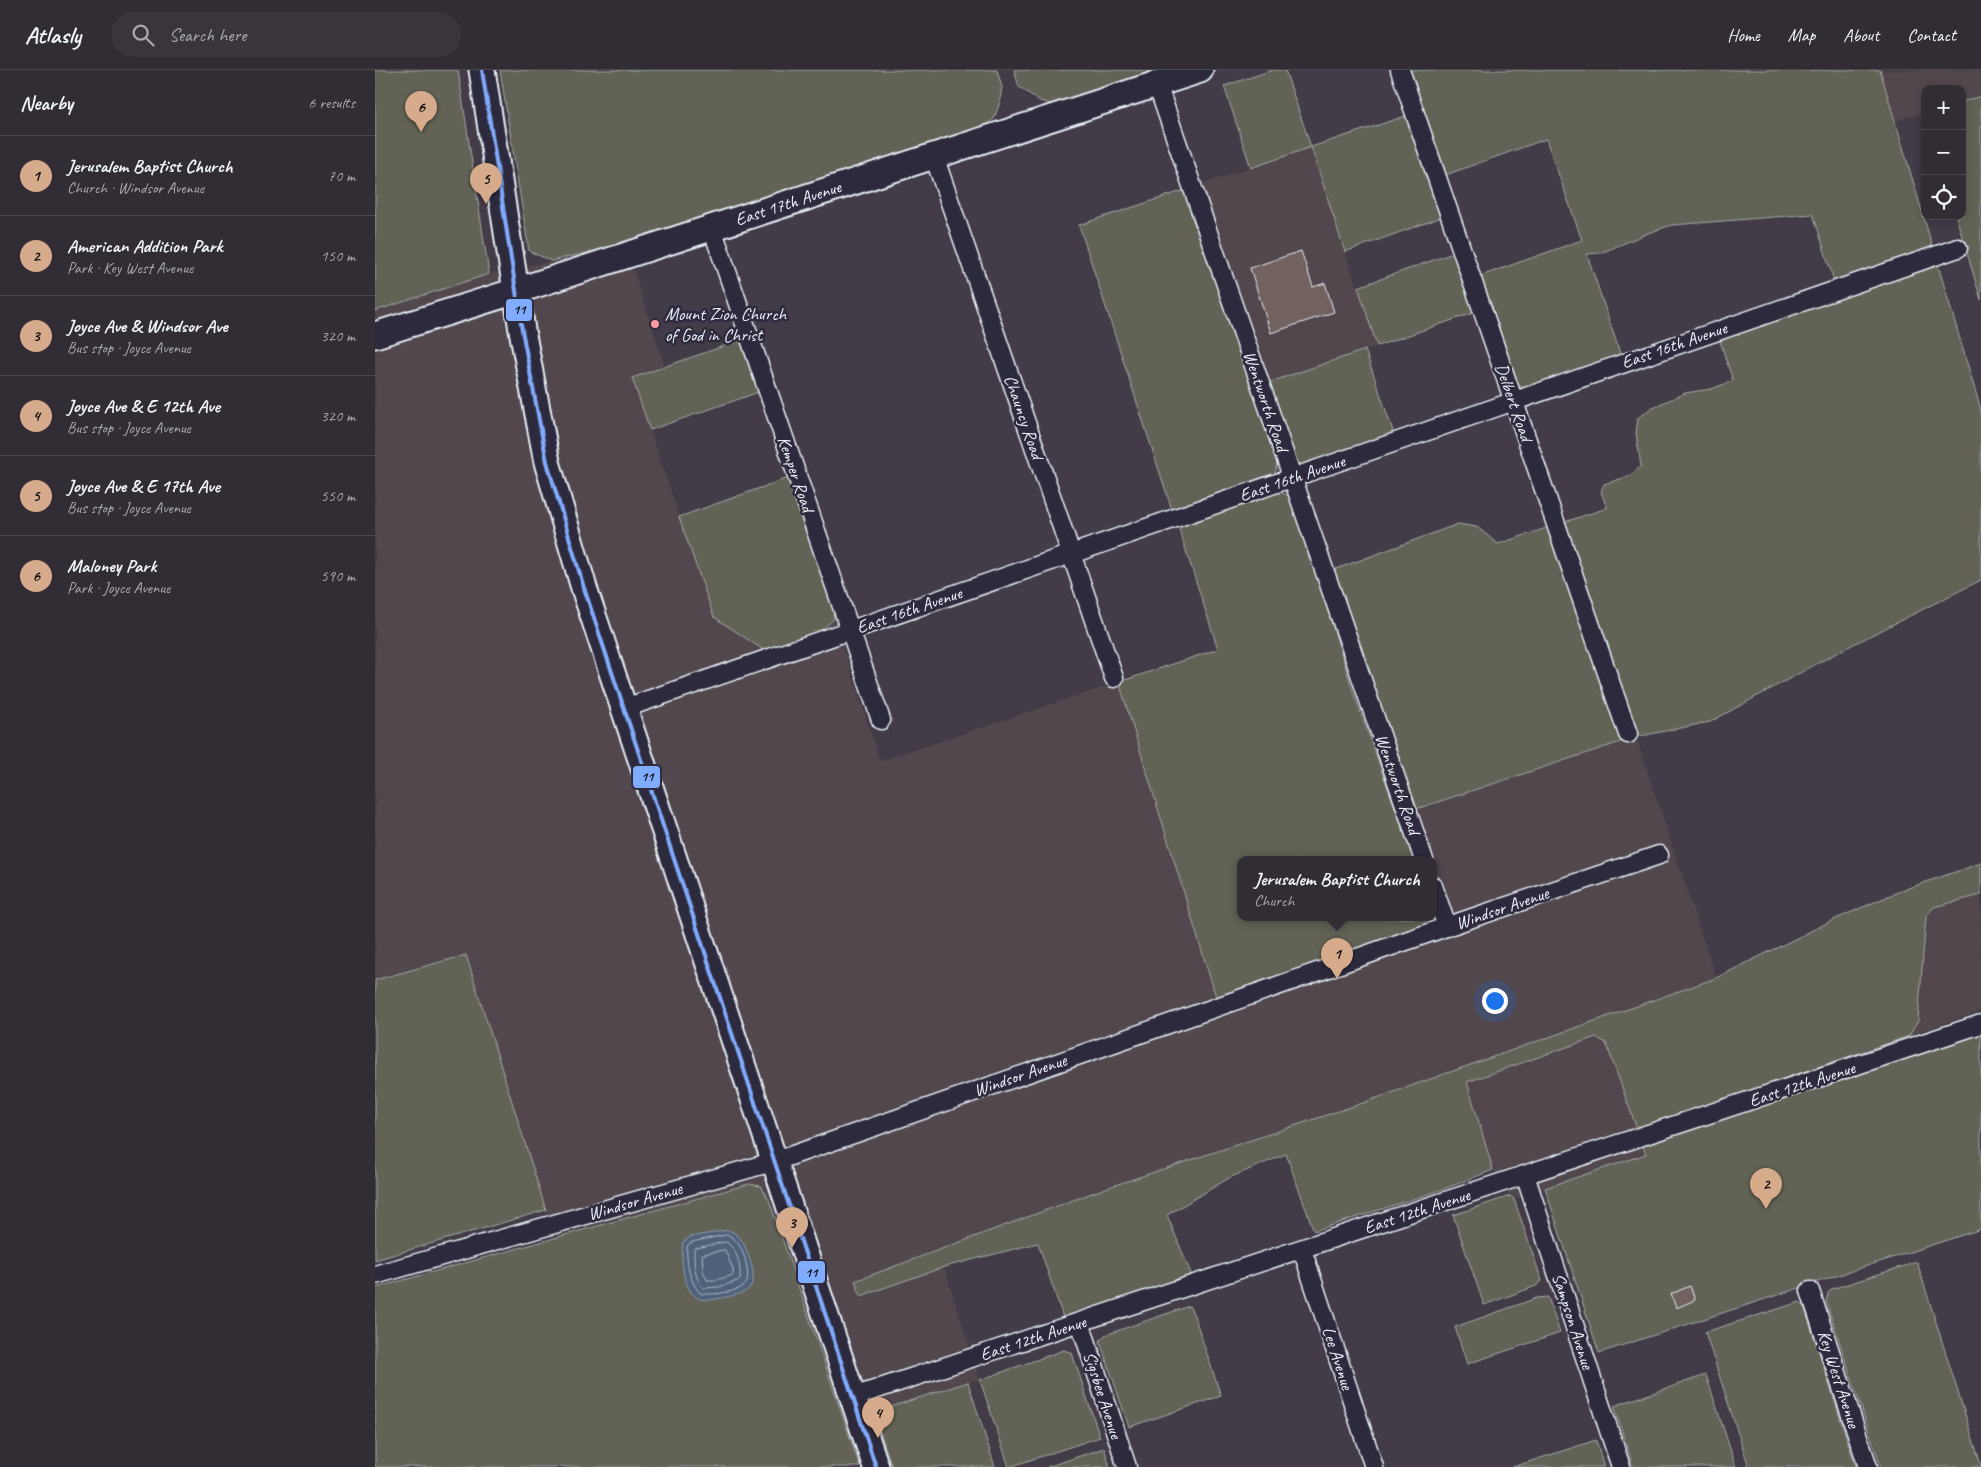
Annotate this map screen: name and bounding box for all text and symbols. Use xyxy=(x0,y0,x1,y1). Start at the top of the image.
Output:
search box xyxy=(111,12,461,57)
text: Atlasly xyxy=(25,20,81,50)
icon: search xyxy=(129,21,157,49)
text: Search here xyxy=(169,23,246,47)
text: Home xyxy=(1727,24,1760,46)
text: Map xyxy=(1788,24,1815,46)
text: About xyxy=(1843,24,1879,46)
text: Contact xyxy=(1907,24,1956,46)
map controls xyxy=(1921,85,1966,220)
button: + xyxy=(1921,85,1966,130)
text: Nearby xyxy=(20,90,73,116)
pin: 6 xyxy=(405,91,437,132)
text: 6 results xyxy=(308,93,355,113)
button: − xyxy=(1921,130,1966,175)
text: Jerusalem Baptist Church xyxy=(67,154,233,178)
pin: 5 xyxy=(470,163,502,204)
text: 1 xyxy=(32,166,40,186)
text: 70 m xyxy=(328,166,355,186)
street label: East 17th Avenue xyxy=(732,175,845,230)
button: locate xyxy=(1921,175,1966,220)
text: Church · Windsor Avenue xyxy=(67,178,204,198)
text: American Addition Park xyxy=(67,234,222,258)
text: 2 xyxy=(32,246,40,266)
text: 150 m xyxy=(321,246,355,266)
text: Park · Key West Avenue xyxy=(67,258,193,278)
line badge: 11 xyxy=(505,298,533,322)
text: 11 xyxy=(513,301,527,318)
place label: Mount Zion Church of God in Christ xyxy=(665,303,788,346)
text: Joyce Ave & Windsor Ave xyxy=(67,314,228,338)
street label: East 16th Avenue xyxy=(1618,316,1731,373)
marker: Mount Zion Church of God in Christ xyxy=(649,318,661,330)
text: 3 xyxy=(32,326,40,346)
text: 320 m xyxy=(321,326,355,346)
text: Bus stop · Joyce Avenue xyxy=(67,338,191,358)
street label: Wentworth Road xyxy=(1239,348,1294,457)
street label: Delbert Road xyxy=(1490,360,1539,447)
street label: Chauncy Road xyxy=(999,372,1050,465)
text: Joyce Ave & E 12th Ave xyxy=(67,394,220,418)
text: 4 xyxy=(32,406,40,426)
text: 320 m xyxy=(321,406,355,426)
text: Bus stop · Joyce Avenue xyxy=(67,418,191,438)
street label: Kemper Road xyxy=(773,433,820,517)
street label: East 16th Avenue xyxy=(1236,449,1349,506)
text: Joyce Ave & E 17th Ave xyxy=(67,474,220,498)
text: 5 xyxy=(33,486,39,506)
text: 550 m xyxy=(321,486,355,506)
text: Bus stop · Joyce Avenue xyxy=(67,498,191,518)
text: Maloney Park xyxy=(67,554,156,578)
text: 6 xyxy=(32,566,40,586)
text: 590 m xyxy=(321,566,355,586)
text: Park · Joyce Avenue xyxy=(67,578,170,598)
street label: East 16th Avenue xyxy=(853,581,966,638)
street label: Wentworth Road xyxy=(1371,731,1426,840)
line badge: 11 xyxy=(632,765,661,789)
text: 11 xyxy=(641,768,655,785)
popup xyxy=(1237,856,1437,921)
text: Jerusalem Baptist Church xyxy=(1254,867,1420,891)
street label: Windsor Avenue xyxy=(1453,881,1552,934)
text: Church xyxy=(1254,891,1294,911)
pin: 1 xyxy=(1321,938,1353,979)
your location xyxy=(1482,988,1508,1014)
street label: Windsor Avenue xyxy=(971,1048,1070,1101)
street label: East 12th Avenue xyxy=(1746,1056,1859,1111)
pin: 2 xyxy=(1750,1168,1782,1209)
street label: Windsor Avenue xyxy=(585,1177,686,1225)
street label: East 12th Avenue xyxy=(1361,1183,1474,1238)
pin: 3 xyxy=(776,1207,808,1248)
line badge: 11 xyxy=(797,1260,826,1284)
text: 11 xyxy=(805,1264,819,1281)
street label: Sampson Avenue xyxy=(1547,1270,1599,1373)
street label: East 12th Avenue xyxy=(977,1310,1090,1365)
street label: Lee Avenue xyxy=(1317,1324,1359,1393)
street label: Key West Avenue xyxy=(1813,1327,1865,1432)
street label: Sigsbee Avenue xyxy=(1079,1349,1128,1442)
pin: 4 xyxy=(862,1397,894,1438)

